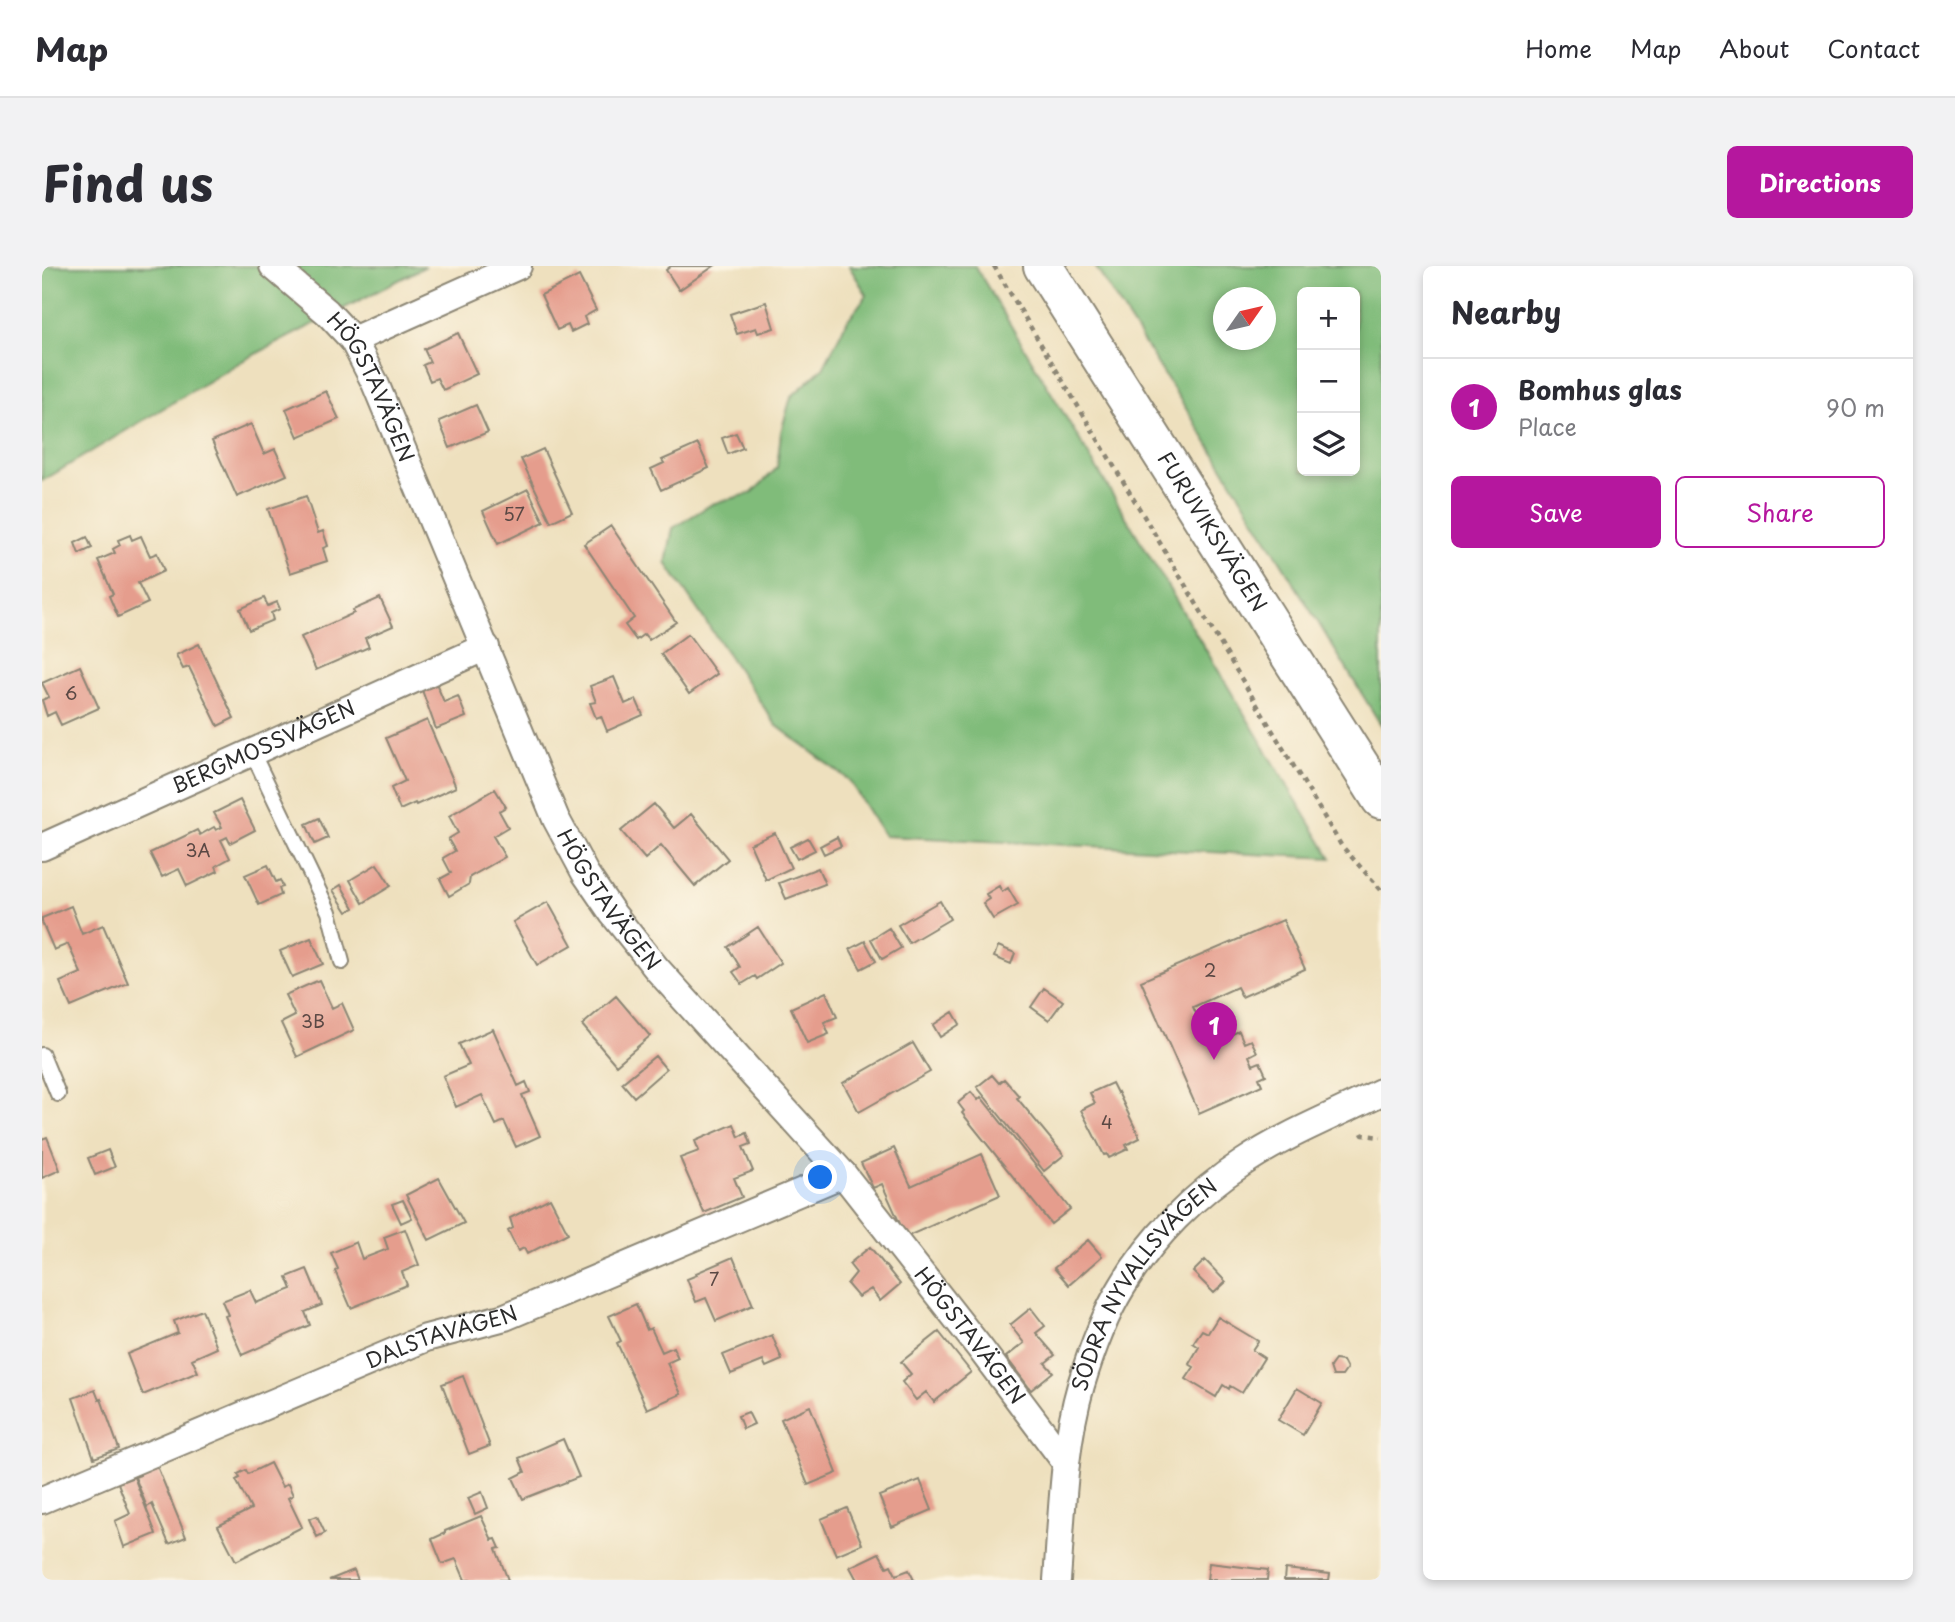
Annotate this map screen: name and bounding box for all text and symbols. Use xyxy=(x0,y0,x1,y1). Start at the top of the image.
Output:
text: Map xyxy=(35,23,108,73)
text: Home xyxy=(1525,30,1592,66)
text: Map xyxy=(1630,30,1681,66)
text: About xyxy=(1719,30,1789,66)
text: Contact xyxy=(1827,30,1920,66)
text: Find us xyxy=(42,145,213,219)
button: Directions xyxy=(1727,146,1913,218)
north arrow xyxy=(1213,287,1276,350)
map controls xyxy=(1297,287,1360,476)
button: + xyxy=(1297,287,1360,350)
text: Nearby xyxy=(1451,289,1561,334)
street label: HÖGSTAVÄGEN xyxy=(320,304,424,466)
button: − xyxy=(1297,350,1360,413)
text: Bomhus glas xyxy=(1518,370,1682,409)
text: 1 xyxy=(1469,390,1480,425)
text: 90 m xyxy=(1826,390,1885,425)
text: Place xyxy=(1518,409,1577,444)
button: layers xyxy=(1297,413,1360,476)
street label: FURUVIKSVÄGEN xyxy=(1151,445,1276,617)
button: Save xyxy=(1451,476,1661,548)
button: Share xyxy=(1675,476,1885,548)
house number: 57 xyxy=(503,500,525,527)
house number: 6 xyxy=(65,679,77,706)
street label: BERGMOSSVÄGEN xyxy=(166,690,360,801)
street label: HÖGSTAVÄGEN xyxy=(550,822,670,976)
house number: 3A xyxy=(186,836,210,863)
house number: 2 xyxy=(1204,956,1216,983)
pin: 1 xyxy=(1191,1002,1237,1060)
house number: 3B xyxy=(301,1007,325,1034)
house number: 4 xyxy=(1101,1108,1113,1135)
your location xyxy=(803,1160,837,1194)
street label: SÖDRA NYVALLSVÄGEN xyxy=(1062,1169,1223,1395)
street label: HÖGSTAVÄGEN xyxy=(908,1259,1034,1410)
house number: 7 xyxy=(709,1265,719,1292)
street label: DALSTAVÄGEN xyxy=(360,1296,522,1376)

